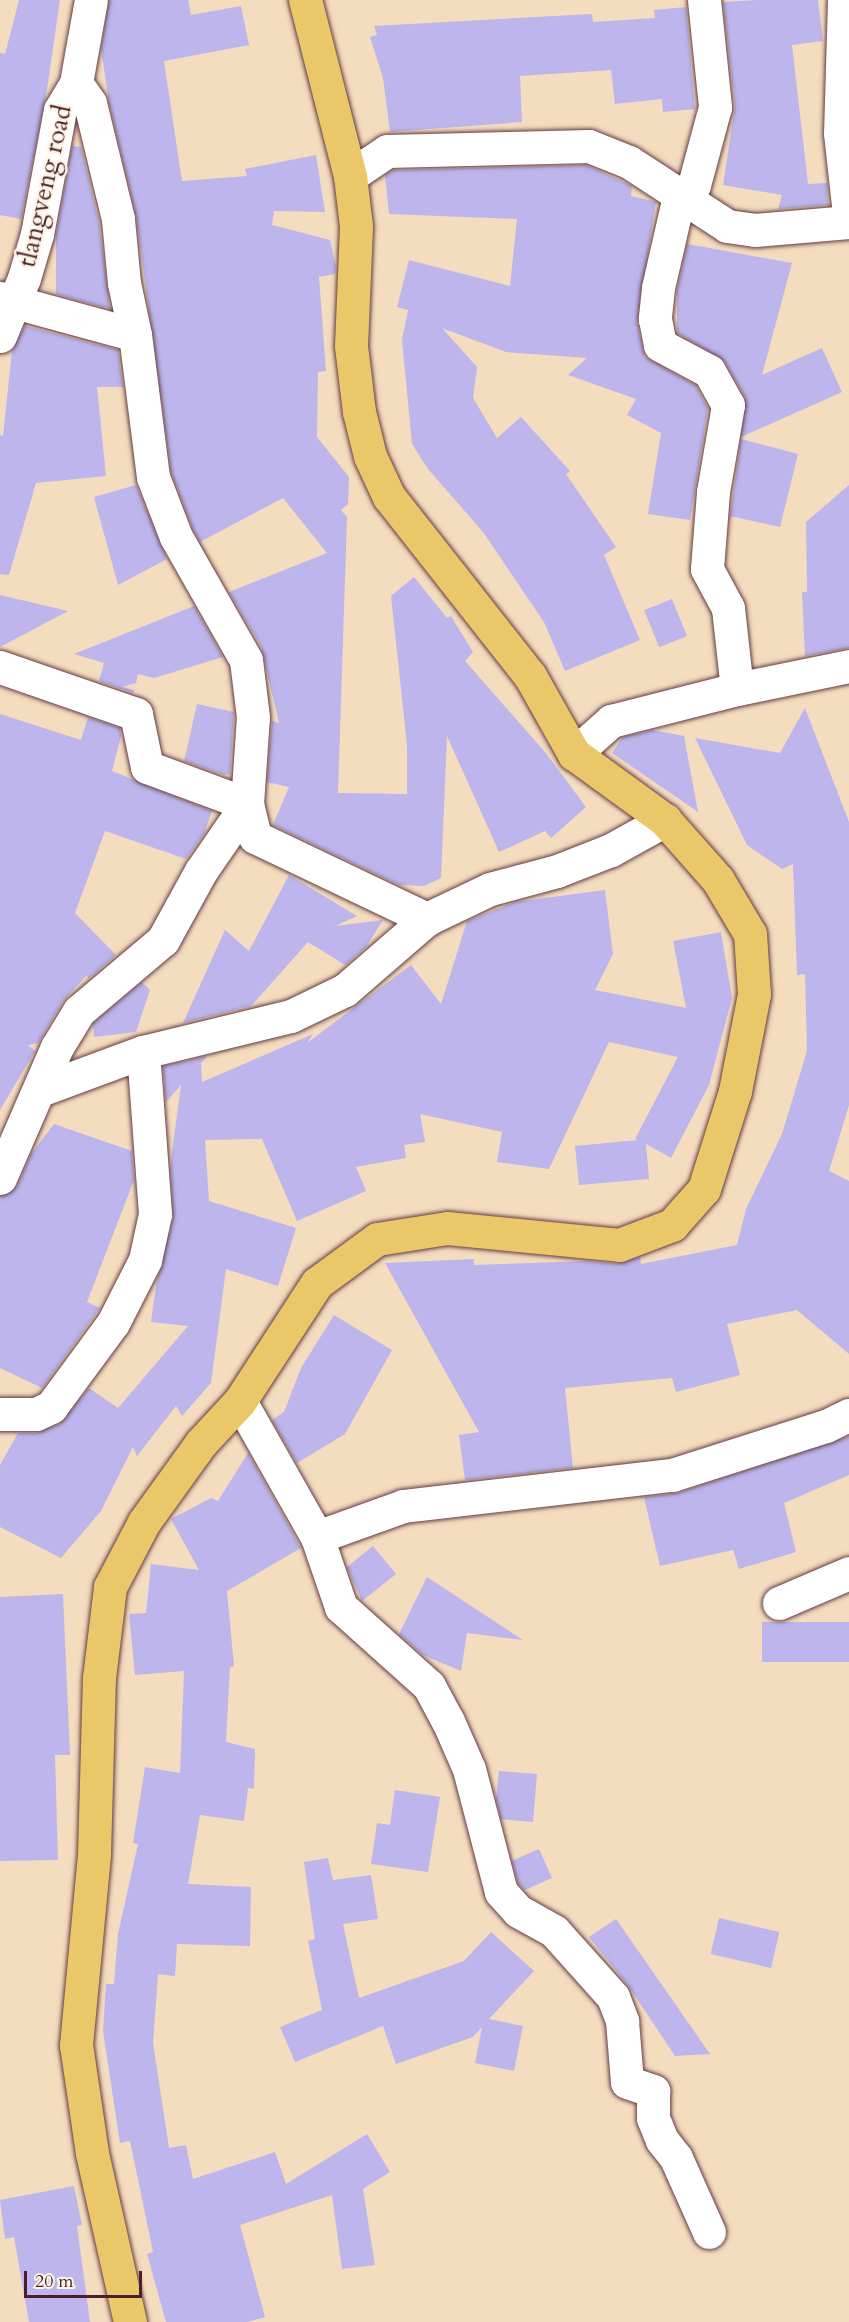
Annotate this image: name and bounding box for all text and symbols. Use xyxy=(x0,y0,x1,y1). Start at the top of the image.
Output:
street label: tlangveng road xyxy=(11,102,79,270)
scale bar xyxy=(27,2259,146,2297)
text: 20 m xyxy=(35,2269,74,2294)

